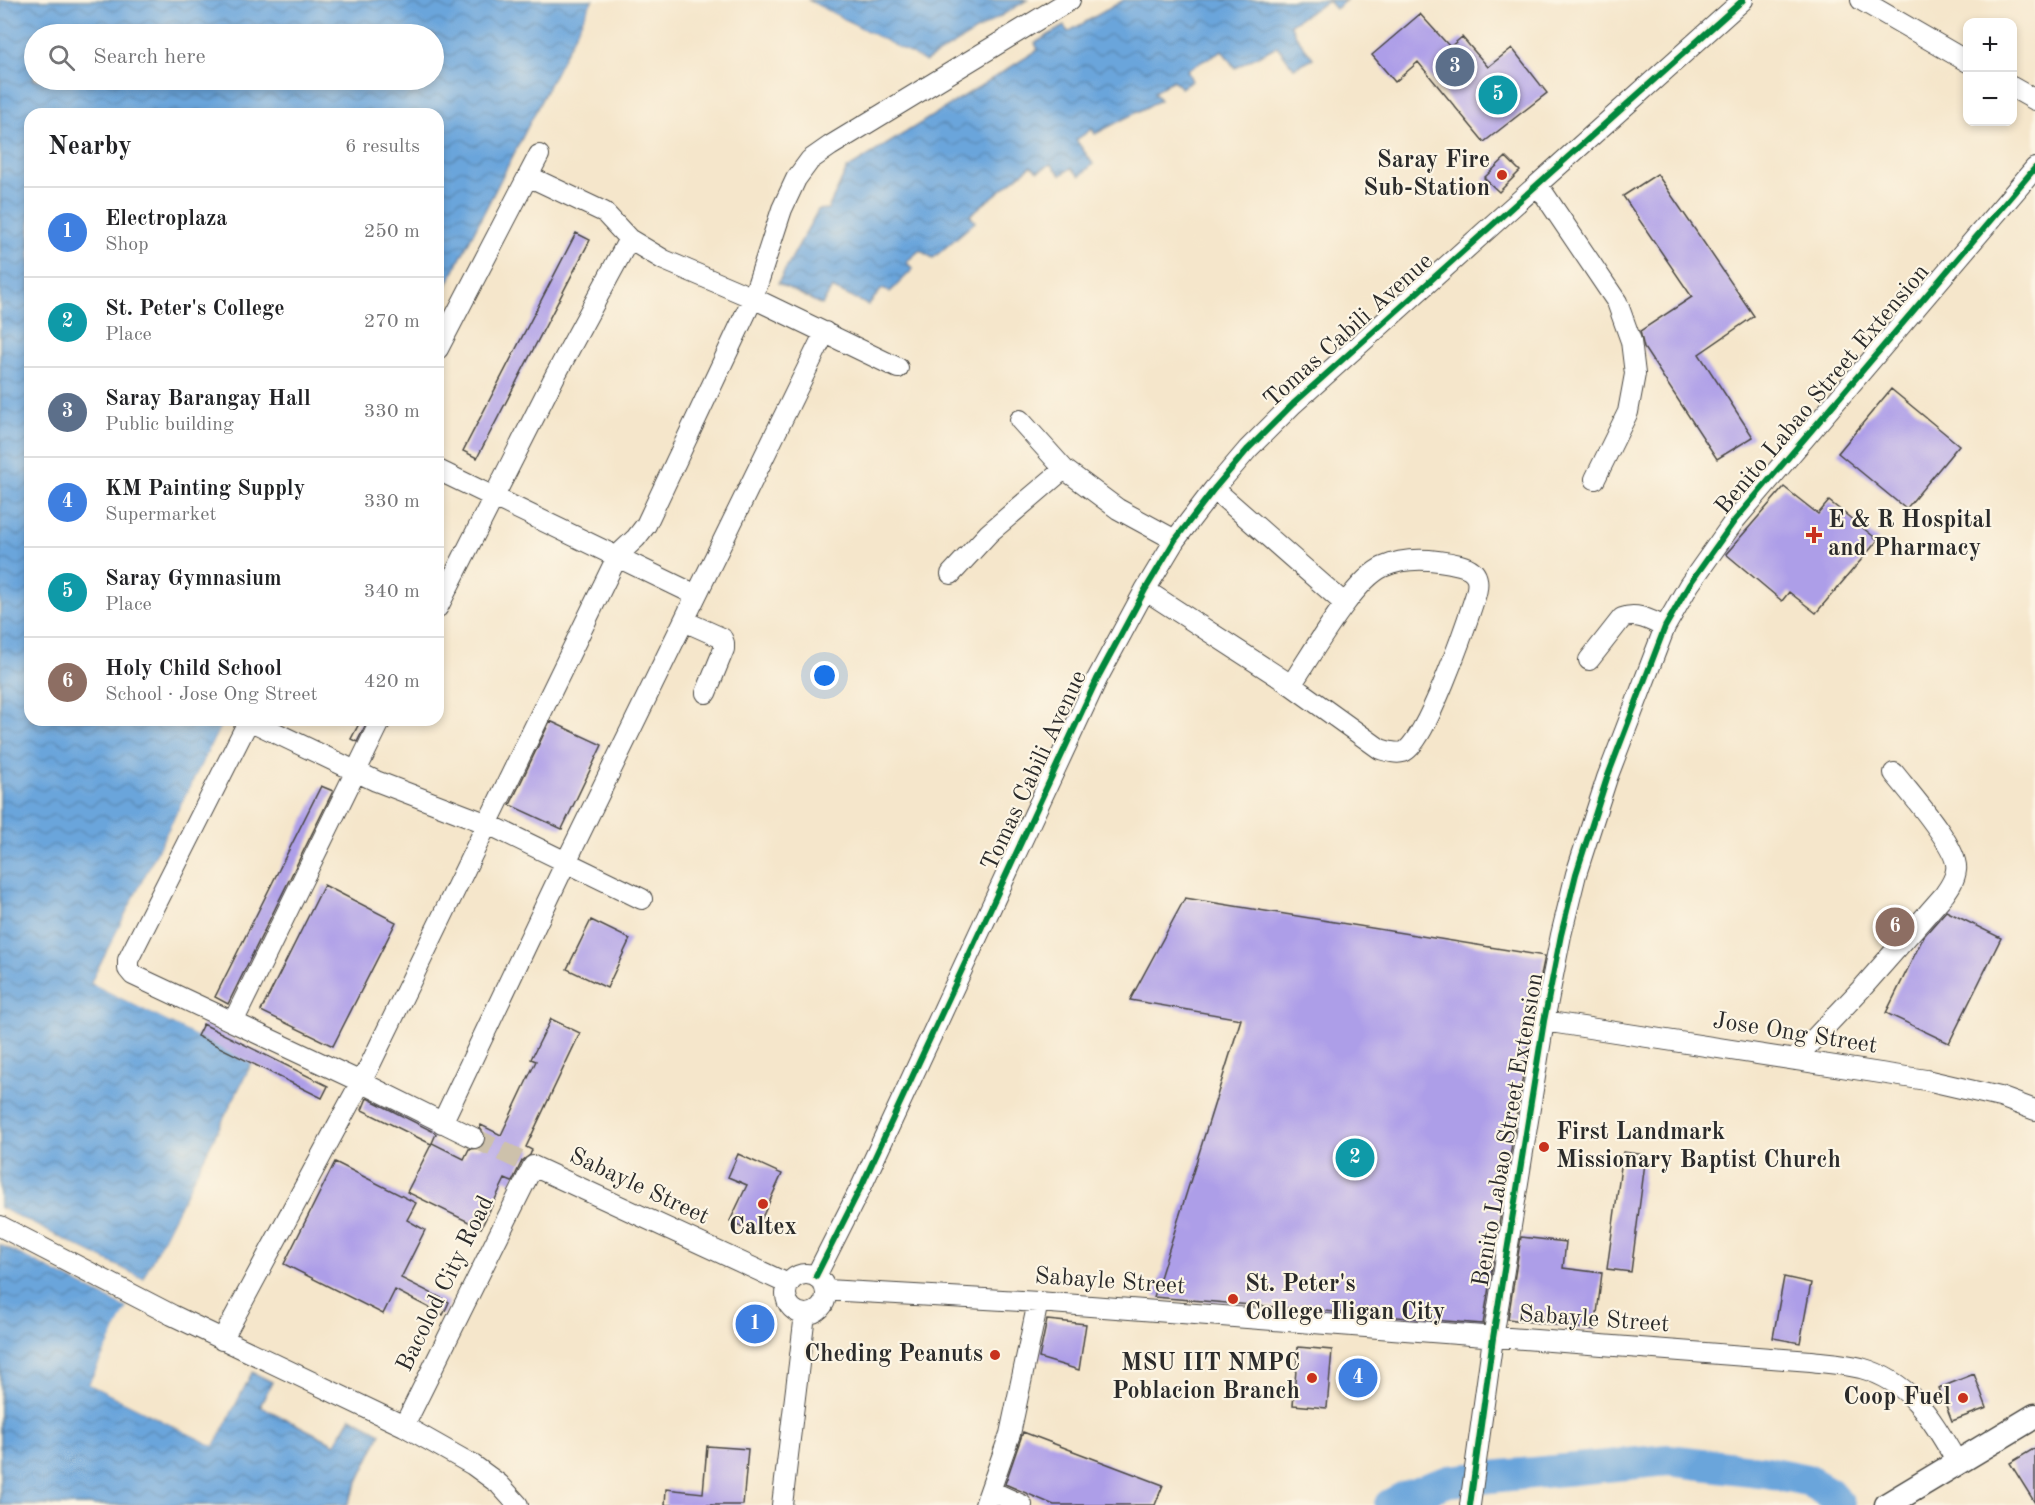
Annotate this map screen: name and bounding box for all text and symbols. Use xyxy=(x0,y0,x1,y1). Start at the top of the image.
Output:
map controls xyxy=(1963,18,2017,126)
button: + xyxy=(1963,18,2017,72)
search box xyxy=(24,24,444,90)
icon: search xyxy=(45,41,78,74)
pin: 3 xyxy=(1436,44,1474,90)
text: Search here xyxy=(93,46,206,68)
pin: 5 xyxy=(1478,72,1518,118)
button: − xyxy=(1963,72,2017,126)
text: Nearby xyxy=(48,134,132,160)
text: 6 results xyxy=(345,137,420,157)
place label: Saray Fire Sub-Station xyxy=(1363,149,1490,201)
marker: Saray Fire Sub-Station xyxy=(1495,168,1509,182)
text: Electroplaza xyxy=(105,208,228,230)
text: 1 xyxy=(62,222,73,242)
text: 250 m xyxy=(364,222,420,242)
text: Shop xyxy=(105,235,149,255)
street label: Tomas Cabili Avenue xyxy=(1260,249,1438,413)
street label: Benito Labao Street Extension xyxy=(1712,260,1935,520)
text: St. Peter's College xyxy=(105,298,285,320)
text: 2 xyxy=(62,312,73,332)
text: 270 m xyxy=(364,312,420,332)
text: Place xyxy=(105,325,152,345)
text: Saray Barangay Hall xyxy=(105,388,311,410)
text: 3 xyxy=(62,402,73,422)
text: 330 m xyxy=(364,402,420,422)
text: Public building xyxy=(105,415,234,435)
text: KM Painting Supply xyxy=(105,478,305,500)
text: 4 xyxy=(62,492,73,512)
text: 330 m xyxy=(364,492,420,512)
text: Supermarket xyxy=(105,505,216,525)
place label: E & R Hospital and Pharmacy xyxy=(1828,509,1992,561)
marker: E & R Hospital and Pharmacy xyxy=(1805,526,1823,544)
text: Saray Gymnasium xyxy=(105,568,282,590)
text: 5 xyxy=(62,582,73,602)
text: 340 m xyxy=(364,582,420,602)
text: Place xyxy=(105,595,152,615)
text: Holy Child School xyxy=(105,658,282,680)
your location xyxy=(810,661,839,690)
street label: Tomas Cabili Avenue xyxy=(978,667,1092,875)
text: 6 xyxy=(62,672,73,692)
text: 420 m xyxy=(364,672,420,692)
text: School · Jose Ong Street xyxy=(105,685,317,705)
pin: 6 xyxy=(1876,904,1914,950)
street label: Benito Labao Street Extension xyxy=(1470,971,1548,1289)
street label: Jose Ong Street xyxy=(1711,1009,1879,1059)
place label: First Landmark Missionary Baptist Church xyxy=(1556,1121,1841,1173)
pin: 2 xyxy=(1336,1136,1374,1180)
marker: First Landmark Missionary Baptist Church xyxy=(1537,1140,1551,1154)
street label: Sabayle Street xyxy=(565,1144,713,1230)
street label: Bacolod City Road xyxy=(393,1192,499,1376)
marker: Caltex xyxy=(756,1197,770,1211)
place label: Caltex xyxy=(729,1216,797,1240)
street label: Sabayle Street xyxy=(1034,1265,1186,1299)
place label: St. Peter's College Iligan City xyxy=(1245,1273,1445,1325)
marker: St. Peter's College Iligan City xyxy=(1226,1292,1240,1306)
pin: 1 xyxy=(736,1302,774,1346)
street label: Sabayle Street xyxy=(1518,1303,1670,1337)
place label: Cheding Peanuts xyxy=(804,1343,983,1367)
marker: Cheding Peanuts xyxy=(988,1348,1002,1362)
place label: MSU IIT NMPC Poblacion Branch xyxy=(1112,1352,1300,1404)
pin: 4 xyxy=(1338,1356,1378,1400)
marker: MSU IIT NMPC Poblacion Branch xyxy=(1305,1371,1319,1385)
place label: Coop Fuel xyxy=(1843,1386,1951,1410)
marker: Coop Fuel xyxy=(1956,1391,1970,1405)

